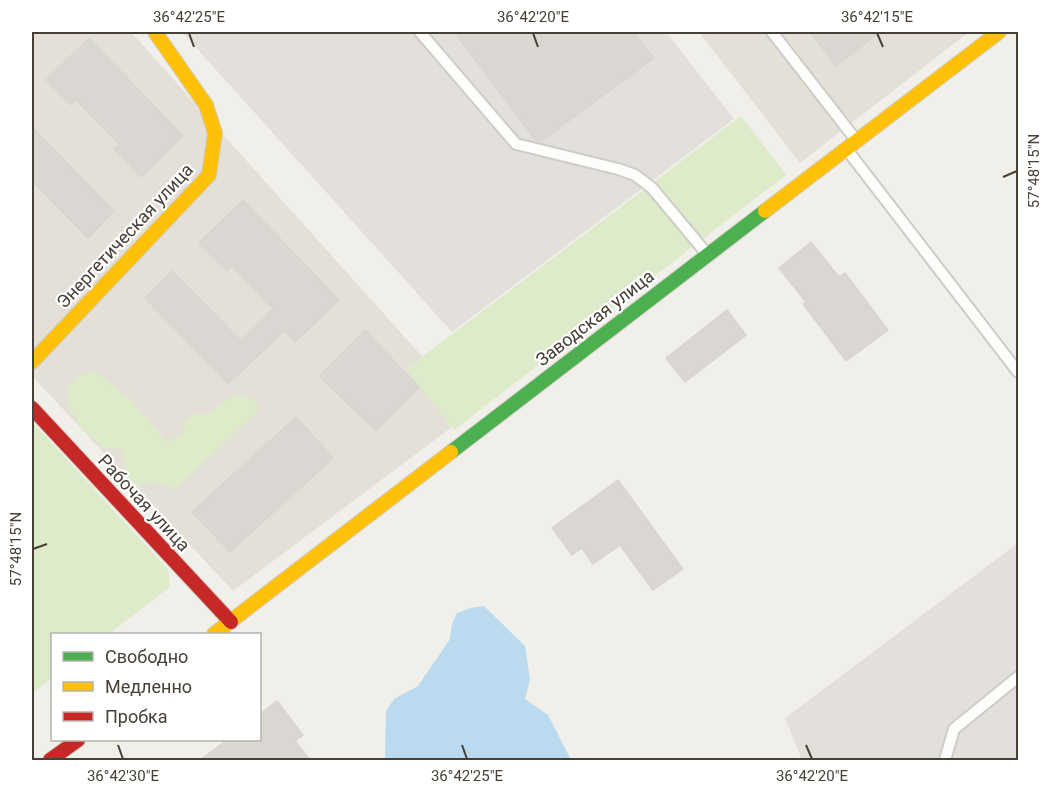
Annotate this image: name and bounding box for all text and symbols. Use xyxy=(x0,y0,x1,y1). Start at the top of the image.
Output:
text: 36°42'25"E xyxy=(153,8,226,26)
text: 36°42'20"E xyxy=(497,8,570,26)
text: 36°42'15"E xyxy=(841,8,914,26)
text: 57°48'15"N xyxy=(1025,134,1043,208)
street label: Энергетическая улица xyxy=(52,159,197,312)
street label: Заводская улица xyxy=(532,265,658,370)
street label: Рабочая улица xyxy=(94,450,195,555)
text: 57°48'15"N xyxy=(7,512,25,586)
legend xyxy=(51,633,261,741)
text: Свободно xyxy=(105,646,188,667)
text: Медленно xyxy=(105,676,192,697)
text: Пробка xyxy=(105,706,168,727)
text: 36°42'30"E xyxy=(87,767,160,785)
text: 36°42'25"E xyxy=(431,767,504,785)
text: 36°42'20"E xyxy=(776,767,849,785)

